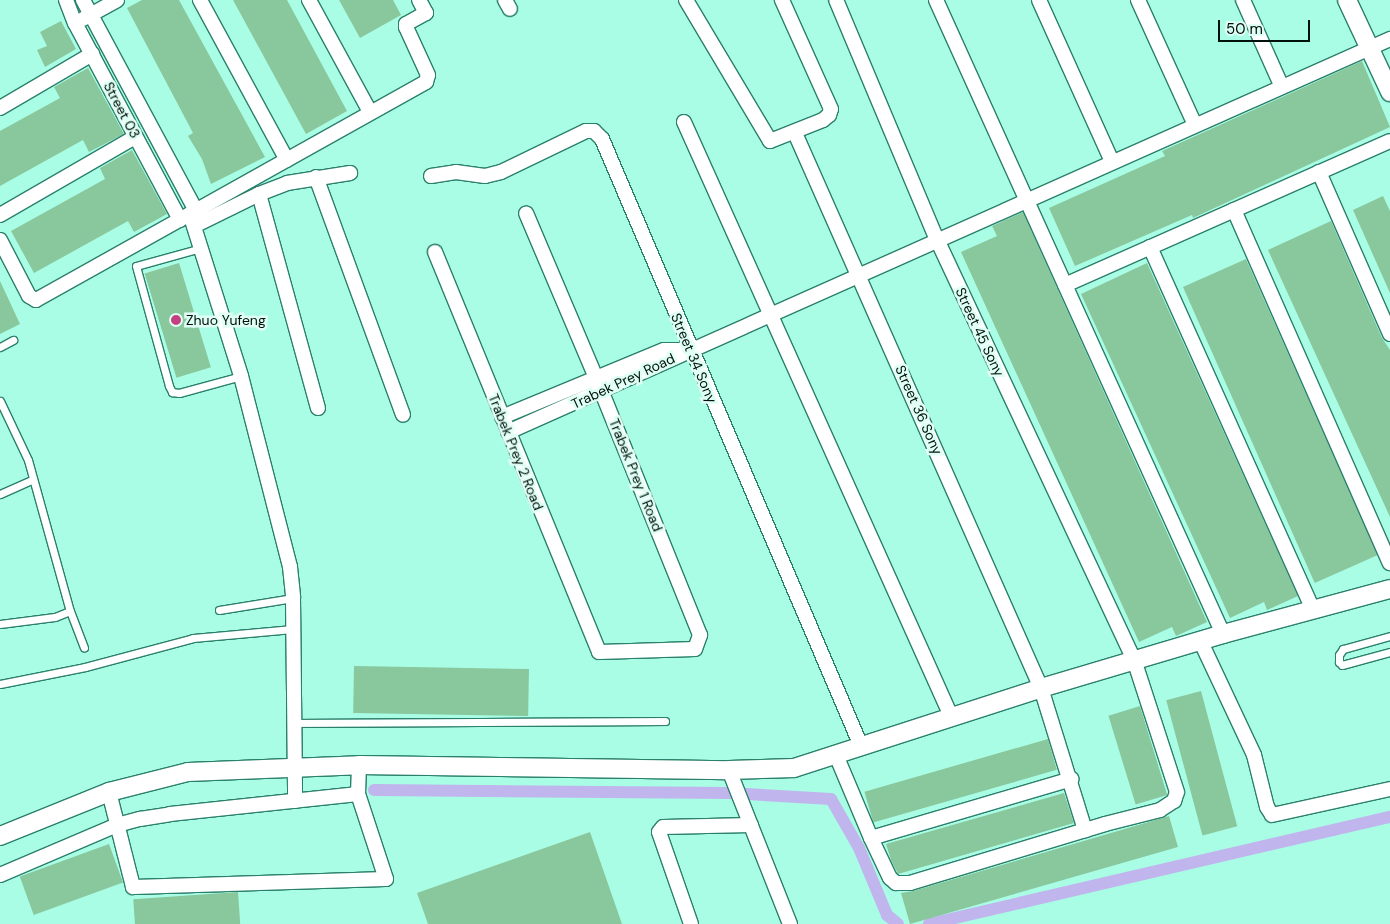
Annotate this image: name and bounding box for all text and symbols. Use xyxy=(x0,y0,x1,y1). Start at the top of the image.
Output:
scale bar xyxy=(1220,10,1312,42)
text: 50 m xyxy=(1226,19,1263,39)
street label: Street 03 xyxy=(100,79,144,141)
street label: Street 45 Sony xyxy=(952,285,1008,379)
street label: Street 34 Sony xyxy=(668,311,720,405)
place label: Zhuo Yufeng xyxy=(186,312,266,328)
marker: Zhuo Yufeng xyxy=(170,314,182,326)
street label: Trabek Prey Road xyxy=(569,350,677,412)
street label: Street 36 Sony xyxy=(892,363,946,457)
street label: Trabek Prey 2 Road xyxy=(485,391,547,513)
street label: Trabek Prey 1 Road xyxy=(606,416,666,534)

